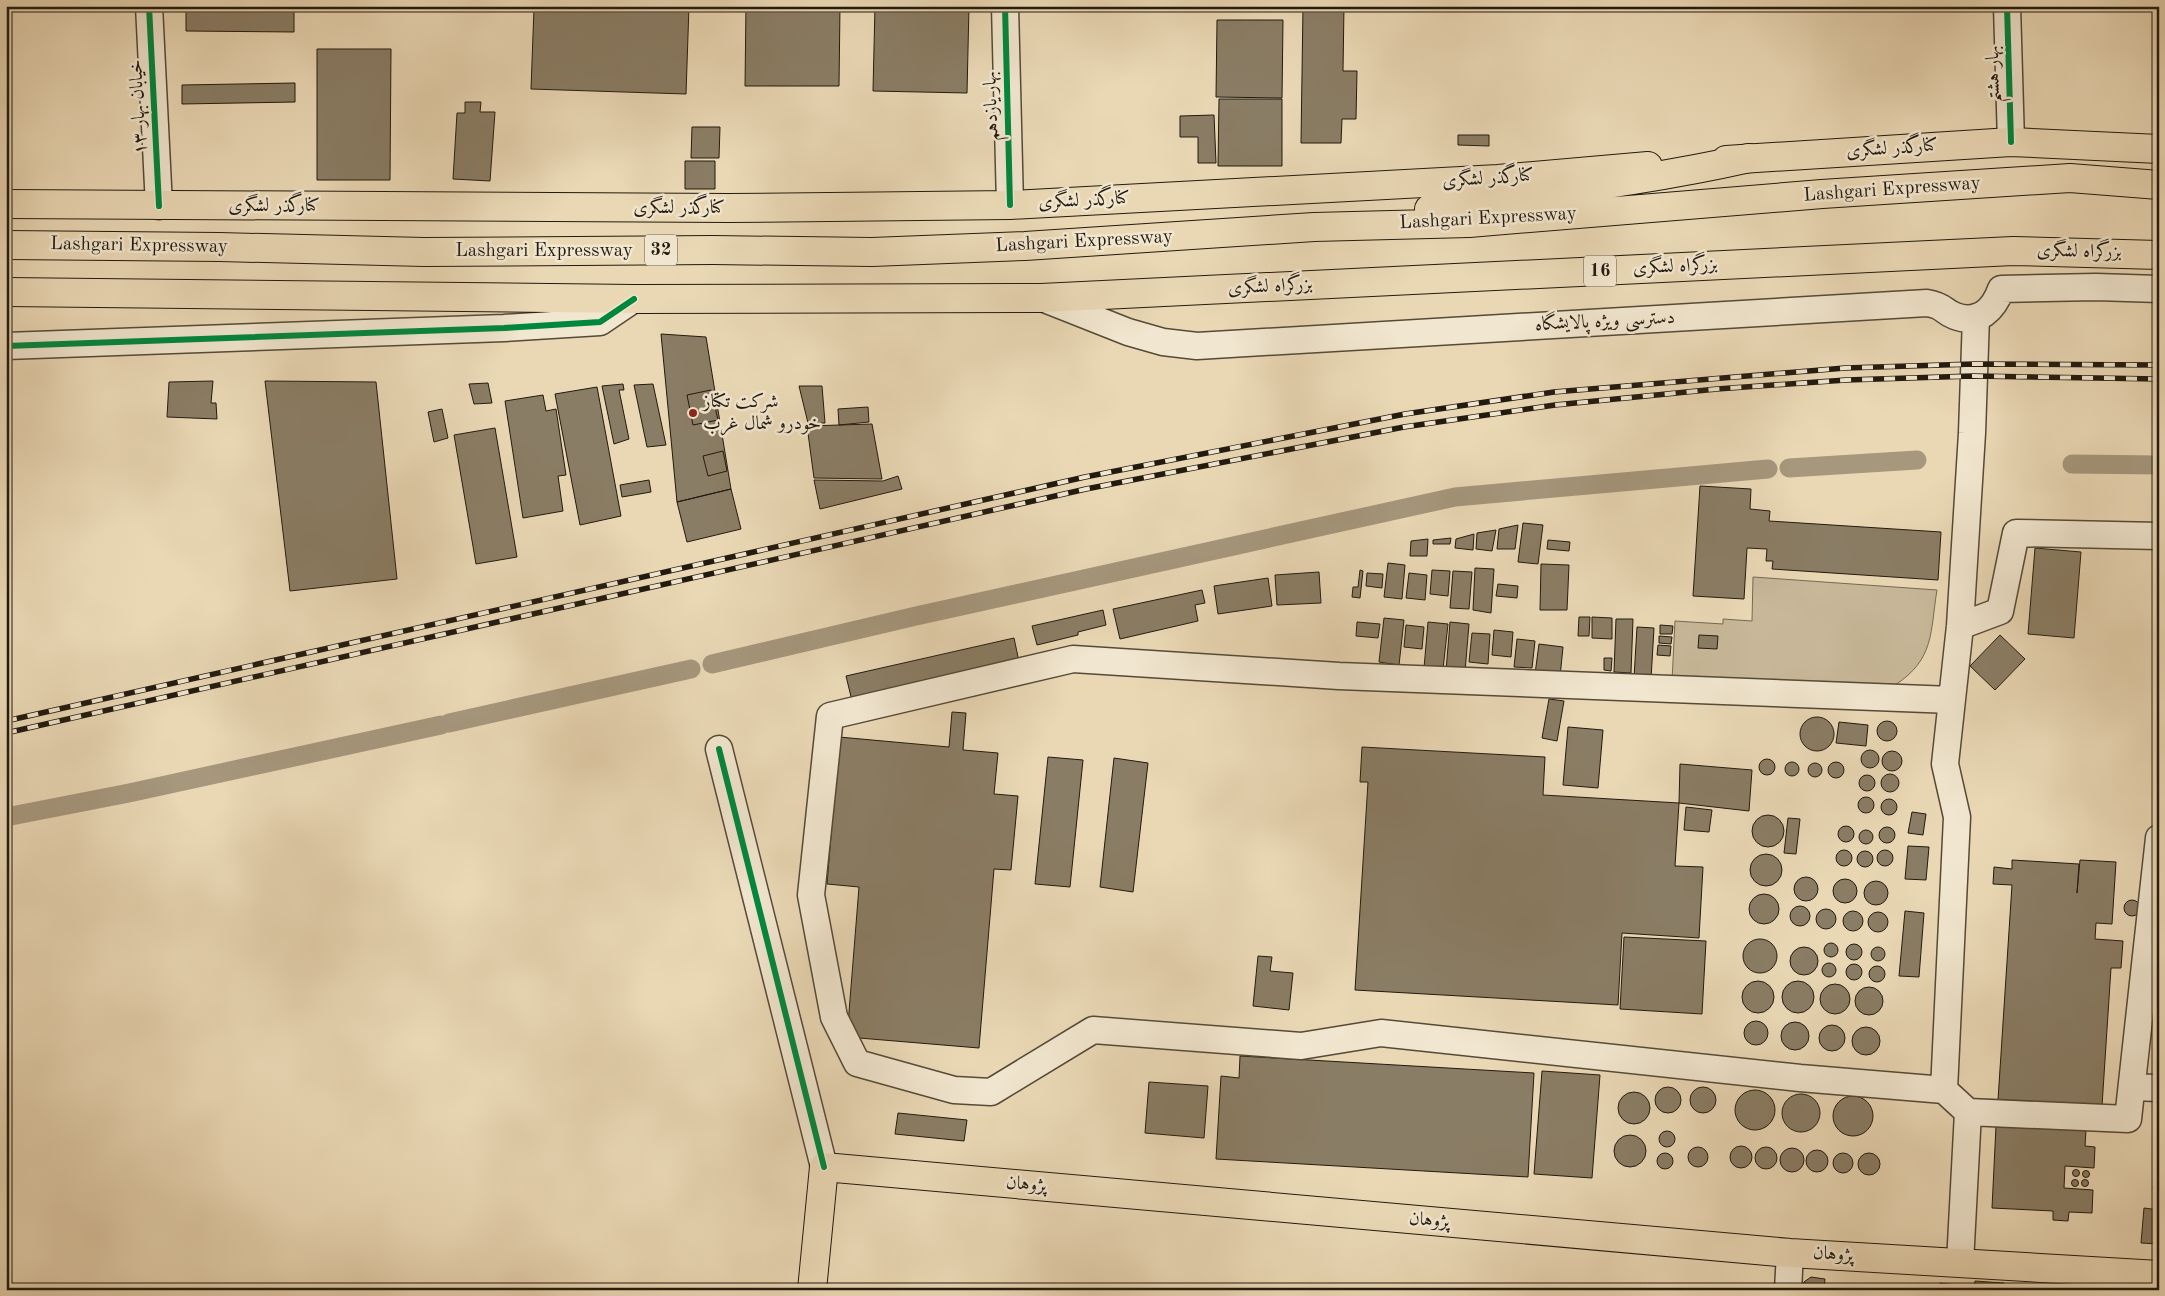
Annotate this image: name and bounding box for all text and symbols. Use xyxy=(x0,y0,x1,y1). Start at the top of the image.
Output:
street label: بهار هشتم xyxy=(1984,45,2012,103)
street label: خیابان بهار ۱۳ xyxy=(127,59,152,155)
street label: بهار یازدهم xyxy=(981,70,1010,141)
street label: کنارگذر لشگری xyxy=(1845,130,1938,163)
street label: کنارگذر لشگری xyxy=(1441,160,1534,193)
street label: Lashgari Expressway xyxy=(1803,174,1981,206)
street label: کنارگذر لشگری xyxy=(1037,183,1130,214)
street label: کنارگذر لشگری xyxy=(228,191,320,217)
street label: کنارگذر لشگری xyxy=(633,193,725,219)
street label: Lashgari Expressway xyxy=(1399,205,1577,233)
street label: Lashgari Expressway xyxy=(995,228,1173,256)
road number: 32 xyxy=(645,234,677,266)
street label: Lashgari Expressway xyxy=(50,235,228,257)
street label: بزرگراه لشگری xyxy=(2036,237,2122,263)
street label: Lashgari Expressway xyxy=(455,242,633,261)
street label: بزرگراه لشگری xyxy=(1632,250,1718,280)
road number: 16 xyxy=(1584,256,1616,286)
street label: بزرگراه لشگری xyxy=(1227,270,1313,300)
street label: دسترسی ویژه پالایشگاه xyxy=(1534,304,1676,337)
place label: شرکت تکتاز خودرو شمال غرب xyxy=(701,392,821,436)
marker: شرکت تکتاز خودرو شمال غرب xyxy=(687,407,699,419)
street label: پژوهان xyxy=(1005,1174,1049,1197)
street label: پژوهان xyxy=(1408,1210,1452,1233)
street label: پژوهان xyxy=(1812,1244,1855,1267)

